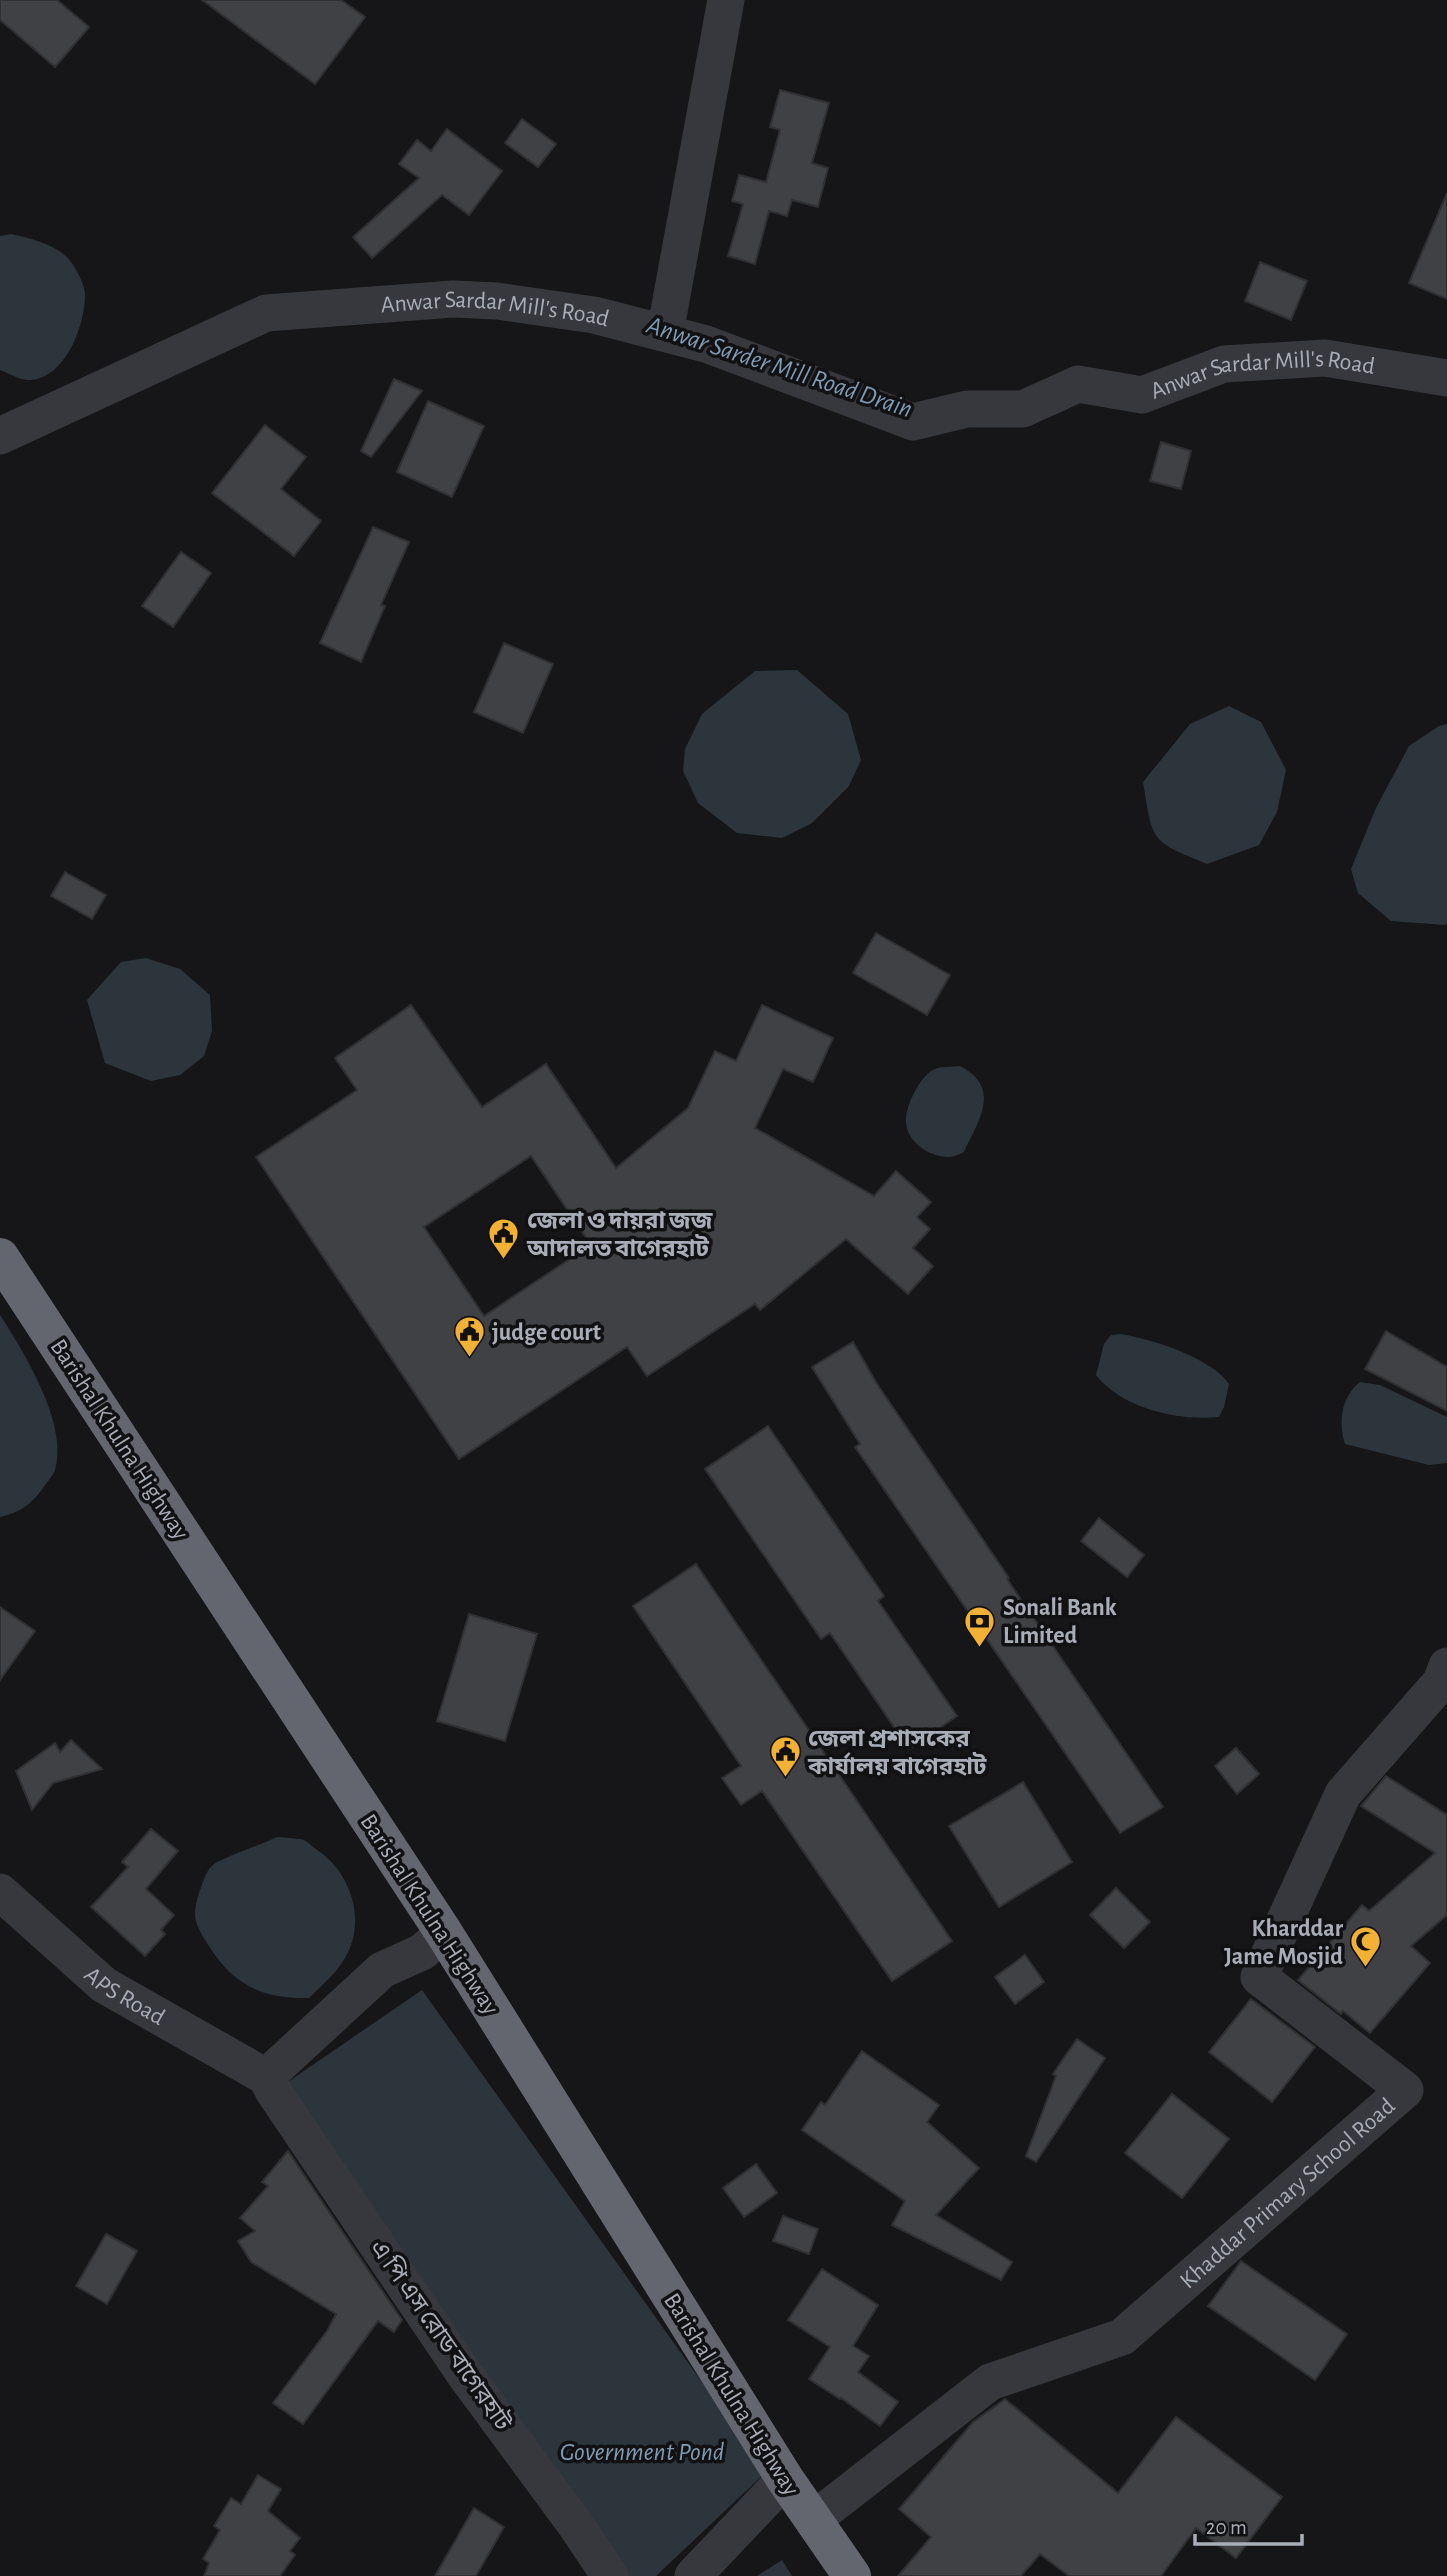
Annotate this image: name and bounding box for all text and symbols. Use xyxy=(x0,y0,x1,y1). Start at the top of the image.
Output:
street label: Anwar Sardar Mill's Road xyxy=(380,288,611,331)
water label: Anwar Sarder Mill Road Drain xyxy=(643,311,916,422)
street label: Anwar Sardar Mill's Road xyxy=(1147,347,1377,404)
place label: জেলা ও দায়রা জজ আদালত বাগেরহাট xyxy=(526,1209,713,1261)
public building icon: জেলা ও দায়রা জজ আদালত বাগেরহাট xyxy=(487,1217,521,1261)
public building icon: judge court xyxy=(452,1315,486,1359)
place label: judge court xyxy=(492,1321,601,1345)
street label: Barishal Khulna Highway xyxy=(45,1335,193,1544)
place label: Sonali Bank Limited xyxy=(1003,1596,1117,1648)
bank icon: Sonali Bank Limited xyxy=(963,1604,997,1648)
place label: জেলা প্রশাসকের কার্যালয় বাগেরহাট xyxy=(807,1727,987,1779)
public building icon: জেলা প্রশাসকের কার্যালয় বাগেরহাট xyxy=(768,1735,802,1779)
street label: Barishal Khulna Highway xyxy=(355,1810,503,2019)
place label: Kharddar Jame Mosjid xyxy=(1224,1917,1344,1969)
mosque icon: Kharddar Jame Mosjid xyxy=(1349,1925,1383,1969)
street label: APS Road xyxy=(80,1963,169,2030)
street label: Khaddar Primary School Road xyxy=(1176,2094,1400,2294)
street label: এ পি এস রোড বাগেরহাট xyxy=(365,2234,518,2436)
street label: Barishal Khulna Highway xyxy=(659,2289,803,2500)
water label: Government Pond xyxy=(560,2439,725,2465)
scale bar xyxy=(1195,2502,1302,2546)
text: 20 m xyxy=(1206,2517,1247,2538)

